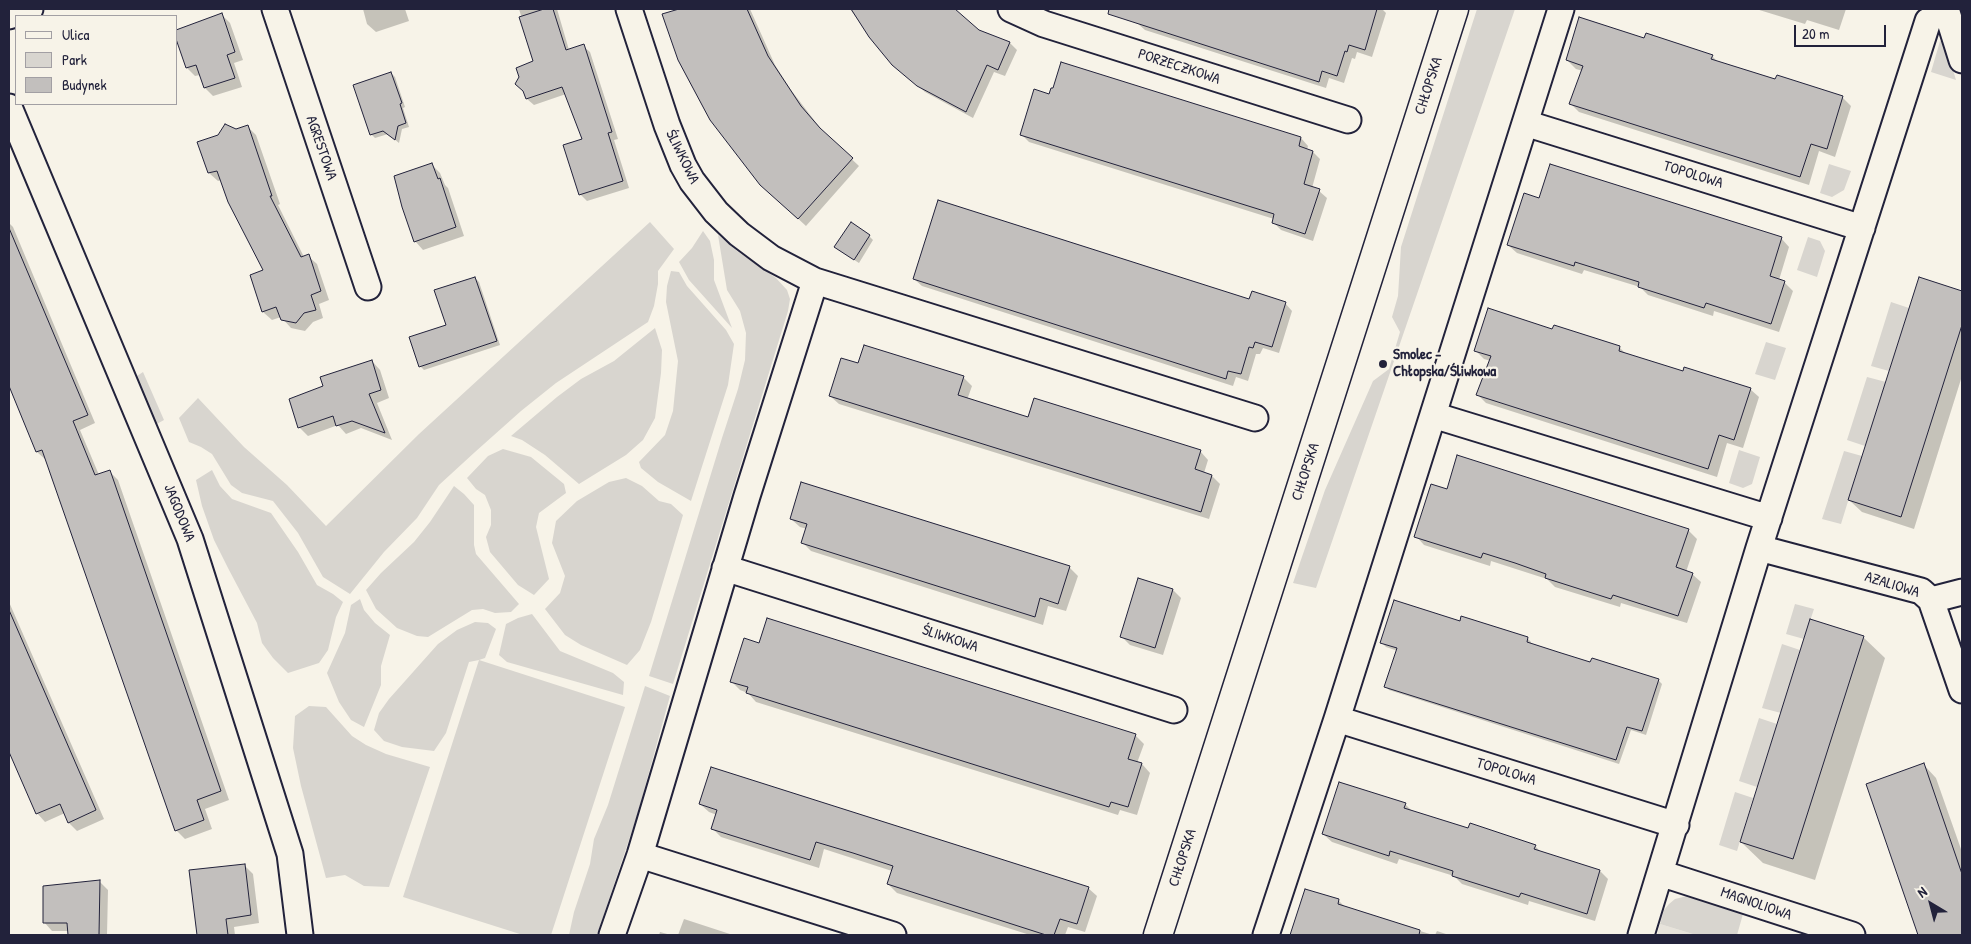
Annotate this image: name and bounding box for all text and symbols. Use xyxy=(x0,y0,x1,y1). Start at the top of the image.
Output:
legend xyxy=(15,15,178,105)
scale bar xyxy=(1796,15,1888,47)
text: 20 m xyxy=(1802,23,1829,44)
text: Ulica xyxy=(62,24,89,45)
street label: PORZECZKOWA xyxy=(1136,45,1222,89)
text: Park xyxy=(62,49,87,70)
street label: CHŁOPSKA xyxy=(1411,55,1447,117)
text: Budynek xyxy=(62,74,107,95)
street label: AGRESTOWA xyxy=(302,114,340,182)
street label: ŚLIWKOWA xyxy=(661,127,703,187)
street label: TOPOLOWA xyxy=(1661,157,1725,193)
place label: Smolec - Chłopska/Śliwkowa xyxy=(1393,346,1496,381)
marker: Smolec - Chłopska/Śliwkowa xyxy=(1377,358,1389,370)
street label: CHŁOPSKA xyxy=(1288,441,1324,503)
street label: JAGODOWA xyxy=(159,482,199,544)
street label: AZALIOWA xyxy=(1862,568,1922,602)
street label: ŚLIWKOWA xyxy=(920,621,980,657)
street label: TOPOLOWA xyxy=(1474,754,1538,790)
street label: CHŁOPSKA xyxy=(1165,827,1201,889)
north arrow xyxy=(1906,879,1956,929)
text: N xyxy=(1913,882,1930,901)
street label: MAGNOLIOWA xyxy=(1718,883,1794,925)

